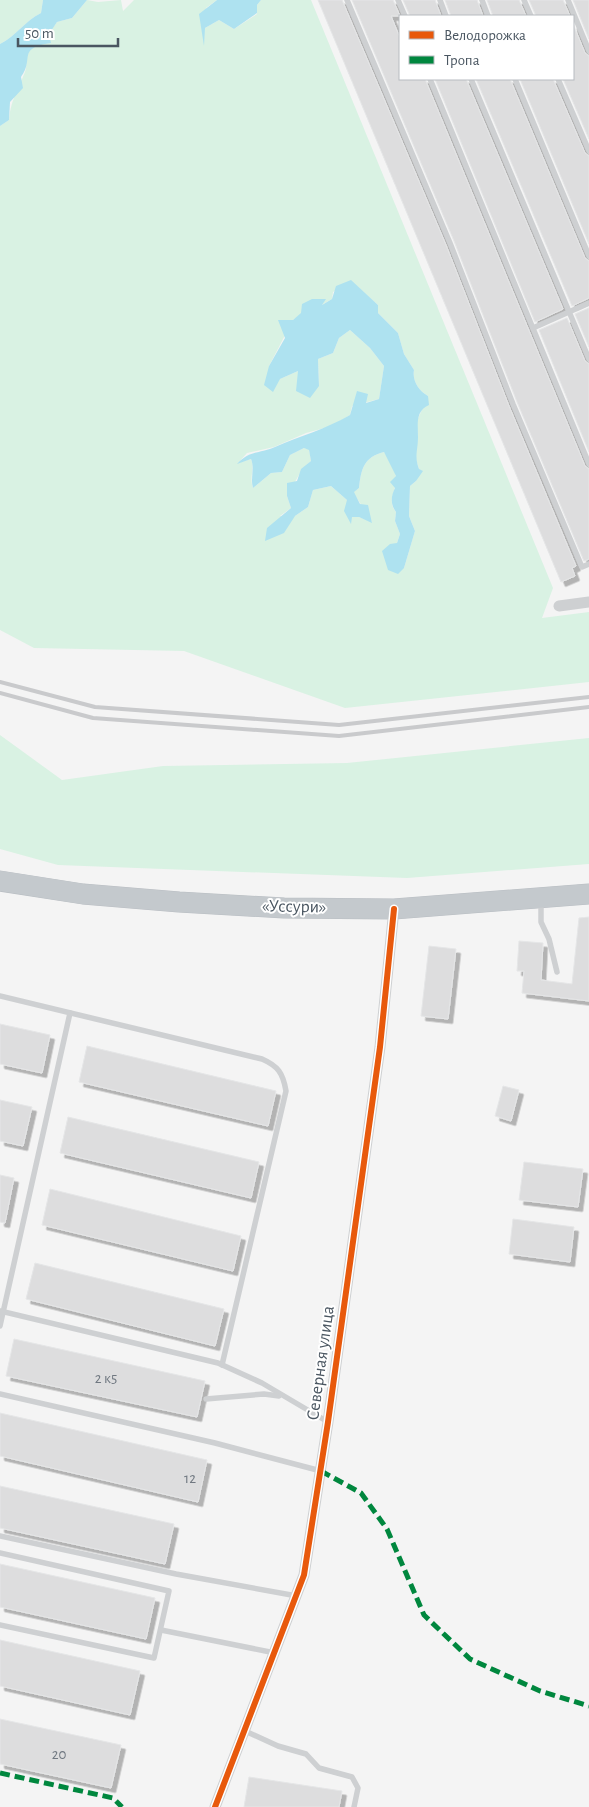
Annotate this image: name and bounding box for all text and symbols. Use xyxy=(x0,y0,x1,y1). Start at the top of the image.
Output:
scale bar xyxy=(18,15,118,47)
legend xyxy=(399,15,574,80)
text: 50 m xyxy=(25,26,54,41)
text: Велодорожка xyxy=(444,28,526,43)
text: Тропа xyxy=(444,53,480,68)
street label: «Уссури» xyxy=(262,897,326,917)
street label: Северная улица xyxy=(304,1305,338,1421)
house number: 2 к5 xyxy=(95,1371,117,1386)
house number: 12 xyxy=(184,1471,196,1486)
house number: 20 xyxy=(52,1747,66,1762)

